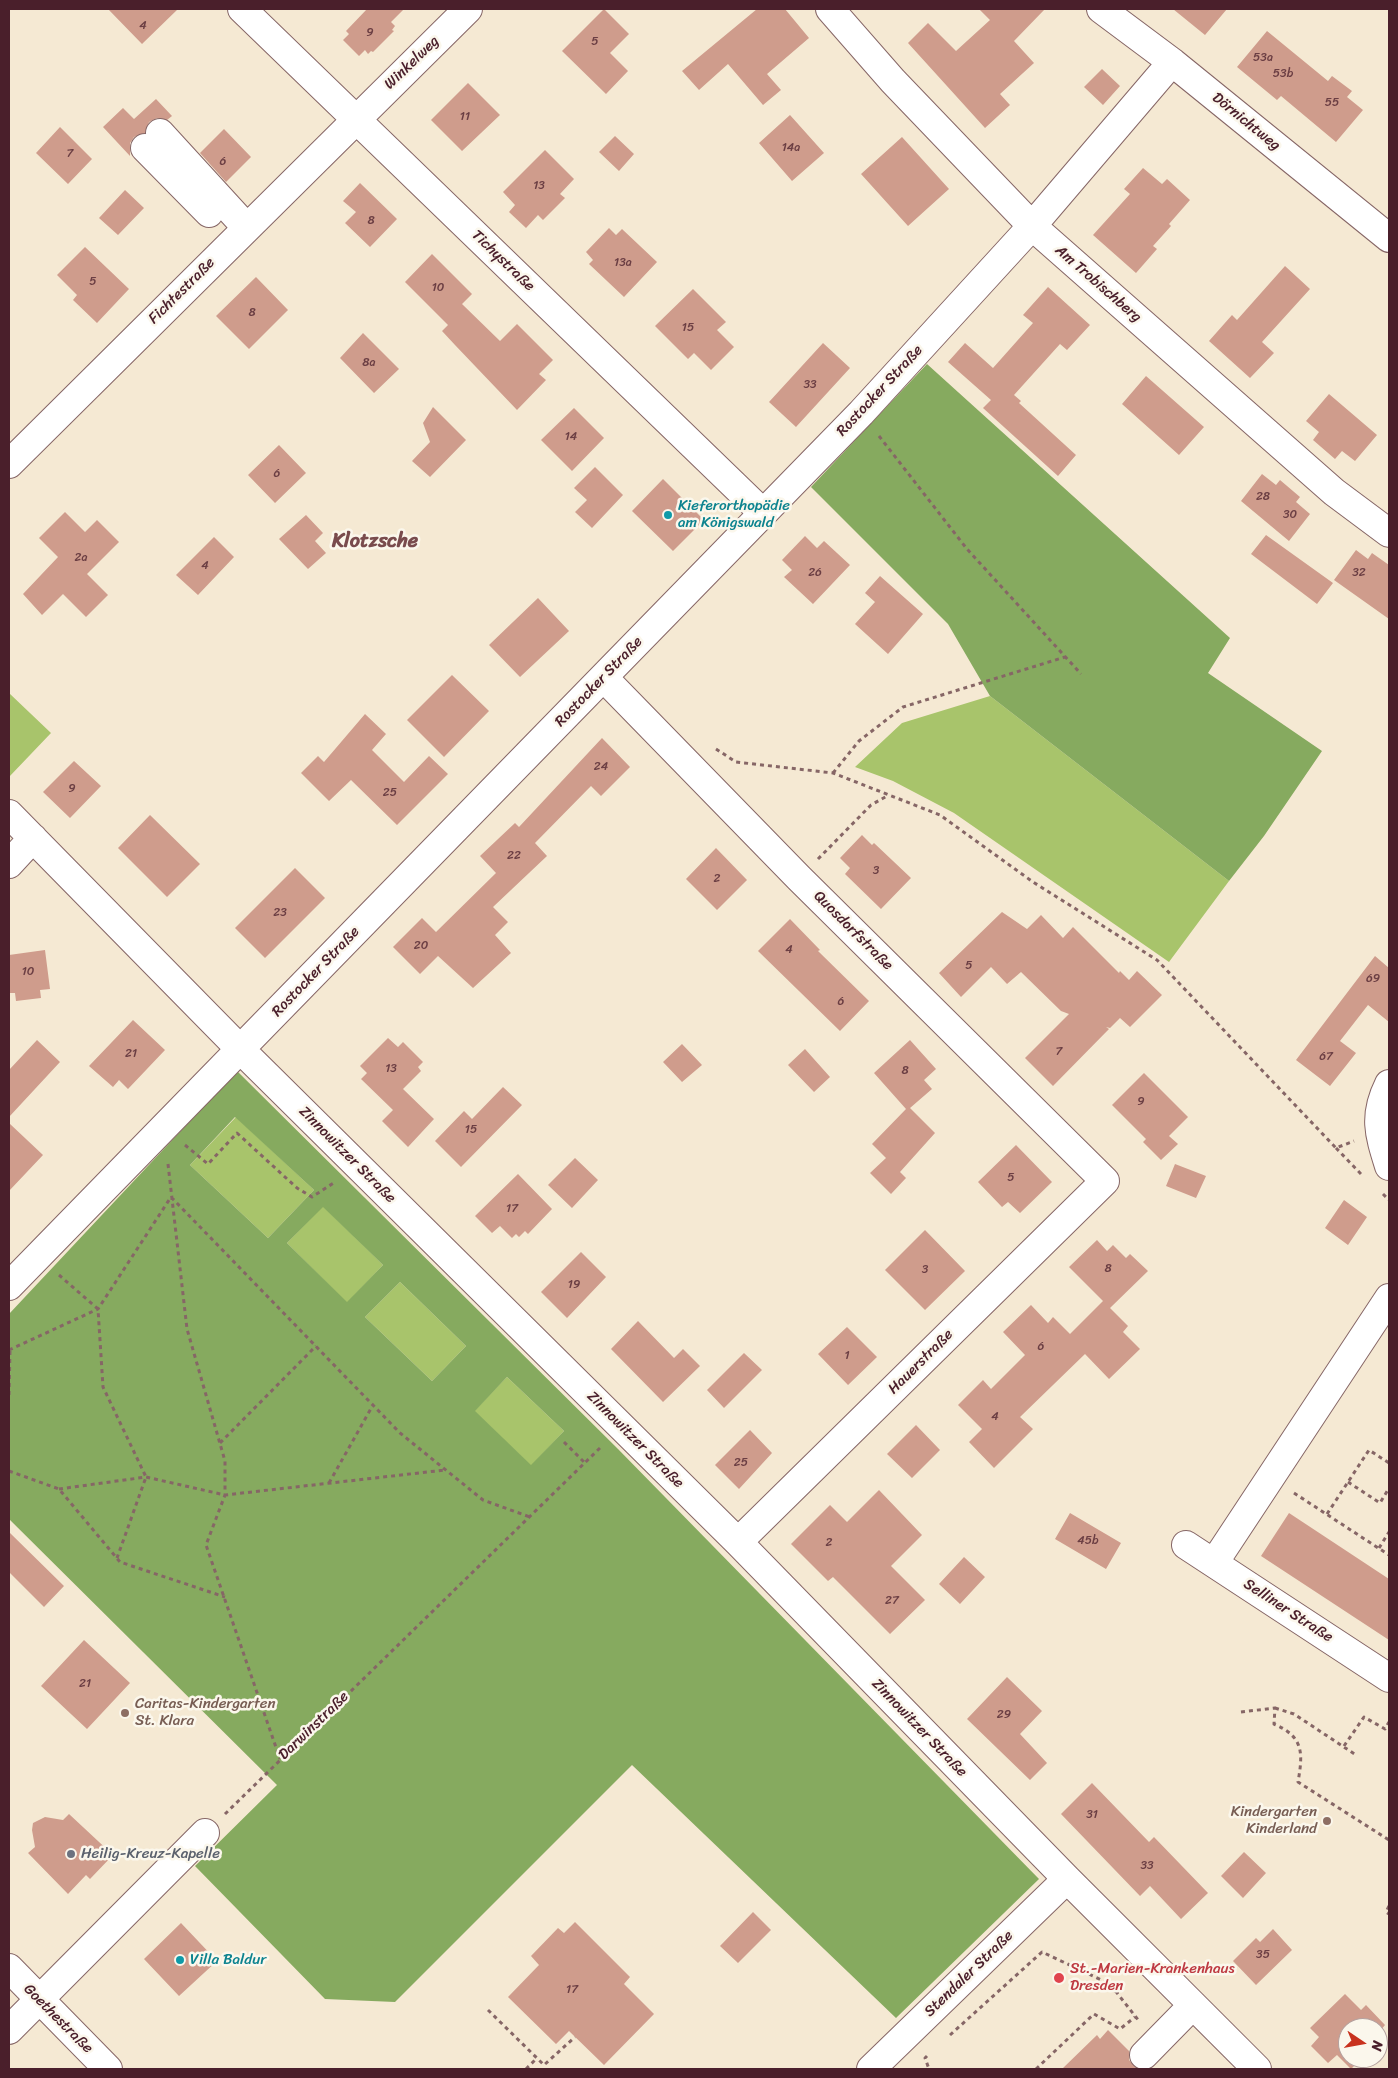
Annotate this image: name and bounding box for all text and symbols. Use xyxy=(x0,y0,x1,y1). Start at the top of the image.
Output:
house number: 4 xyxy=(139,19,147,33)
house number: 9 xyxy=(366,26,374,40)
street label: Winkelweg xyxy=(381,33,443,93)
house number: 5 xyxy=(591,35,599,49)
house number: 53a xyxy=(1253,51,1273,65)
house number: 53b xyxy=(1273,67,1293,81)
street label: Dörnichtweg xyxy=(1208,89,1284,155)
house number: 55 xyxy=(1325,96,1339,110)
house number: 11 xyxy=(460,110,470,124)
house number: 14a xyxy=(782,141,800,155)
house number: 7 xyxy=(67,147,73,161)
house number: 6 xyxy=(220,155,226,169)
house number: 13 xyxy=(533,179,545,193)
house number: 8 xyxy=(367,214,375,228)
street label: Tichystraße xyxy=(468,226,538,296)
street label: Am Trobischberg xyxy=(1051,242,1145,326)
street label: Fichtestraße xyxy=(145,254,219,328)
house number: 13a xyxy=(614,256,632,270)
house number: 5 xyxy=(89,275,97,289)
house number: 10 xyxy=(432,281,444,295)
house number: 8 xyxy=(248,306,256,320)
house number: 15 xyxy=(682,321,694,335)
street label: Rostocker Straße xyxy=(833,342,927,440)
house number: 8a xyxy=(362,356,376,370)
house number: 33 xyxy=(803,378,817,392)
house number: 14 xyxy=(565,430,577,444)
house number: 6 xyxy=(274,467,280,481)
house number: 28 xyxy=(1256,490,1270,504)
place label: Kieferorthopädie am Königswald xyxy=(678,497,790,532)
house number: 30 xyxy=(1283,508,1297,522)
marker: Kieferorthopädie am Königswald xyxy=(662,509,674,521)
district label: Klotzsche xyxy=(332,530,418,554)
house number: 2a xyxy=(75,551,87,565)
house number: 4 xyxy=(201,559,209,573)
house number: 26 xyxy=(808,566,822,580)
house number: 32 xyxy=(1352,566,1366,580)
street label: Rostocker Straße xyxy=(551,633,647,731)
house number: 24 xyxy=(594,760,608,774)
house number: 9 xyxy=(68,782,76,796)
house number: 25 xyxy=(383,786,397,800)
house number: 22 xyxy=(507,849,521,863)
house number: 3 xyxy=(873,864,879,878)
house number: 2 xyxy=(714,872,720,886)
street label: Quosdorfstraße xyxy=(809,887,897,975)
house number: 23 xyxy=(273,906,287,920)
street label: Rostocker Straße xyxy=(268,923,364,1021)
house number: 20 xyxy=(414,939,428,953)
house number: 4 xyxy=(785,943,793,957)
house number: 5 xyxy=(965,959,973,973)
house number: 10 xyxy=(22,965,34,979)
house number: 69 xyxy=(1366,972,1380,986)
house number: 6 xyxy=(838,995,844,1009)
house number: 7 xyxy=(1056,1045,1062,1059)
house number: 21 xyxy=(125,1047,137,1061)
house number: 67 xyxy=(1319,1050,1333,1064)
house number: 13 xyxy=(385,1062,397,1076)
house number: 8 xyxy=(901,1064,909,1078)
house number: 9 xyxy=(1137,1095,1145,1109)
street label: Zinnowitzer Straße xyxy=(295,1103,399,1207)
house number: 15 xyxy=(465,1123,477,1137)
house number: 5 xyxy=(1007,1171,1015,1185)
house number: 17 xyxy=(506,1202,518,1216)
house number: 8 xyxy=(1104,1262,1112,1276)
house number: 3 xyxy=(922,1263,928,1277)
house number: 19 xyxy=(568,1278,580,1292)
street label: Hauerstraße xyxy=(885,1326,957,1398)
house number: 6 xyxy=(1038,1340,1044,1354)
house number: 1 xyxy=(844,1349,850,1363)
street label: Zinnowitzer Straße xyxy=(583,1388,687,1492)
house number: 4 xyxy=(991,1410,999,1424)
house number: 25 xyxy=(734,1456,748,1470)
house number: 45b xyxy=(1077,1534,1099,1548)
house number: 2 xyxy=(826,1536,832,1550)
street label: Selliner Straße xyxy=(1240,1575,1336,1647)
house number: 27 xyxy=(885,1594,899,1608)
street label: Zinnowitzer Straße xyxy=(867,1675,971,1781)
house number: 21 xyxy=(79,1677,91,1691)
street label: Darwinstraße xyxy=(275,1688,353,1764)
place label: Caritas-Kindergarten St. Klara xyxy=(135,1695,276,1730)
marker: Caritas-Kindergarten St. Klara xyxy=(119,1707,131,1719)
house number: 29 xyxy=(997,1708,1011,1722)
place label: Kindergarten Kinderland xyxy=(1231,1803,1317,1838)
house number: 31 xyxy=(1086,1808,1098,1822)
marker: Kindergarten Kinderland xyxy=(1321,1815,1333,1827)
place label: Heilig-Kreuz-Kapelle xyxy=(81,1845,220,1863)
marker: Heilig-Kreuz-Kapelle xyxy=(65,1848,77,1860)
house number: 33 xyxy=(1140,1859,1154,1873)
street label: Stendaler Straße xyxy=(921,1927,1017,2021)
house number: 35 xyxy=(1256,1948,1270,1962)
place label: Villa Baldur xyxy=(190,1951,266,1969)
marker: Villa Baldur xyxy=(174,1954,186,1966)
place label: St.-Marien-Krankenhaus Dresden xyxy=(1070,1960,1235,1995)
marker: St.-Marien-Krankenhaus Dresden xyxy=(1052,1971,1066,1985)
street label: Goethestraße xyxy=(20,1981,96,2057)
house number: 17 xyxy=(566,1983,578,1997)
north arrow xyxy=(1338,2018,1388,2068)
text: N xyxy=(1364,2039,1390,2053)

